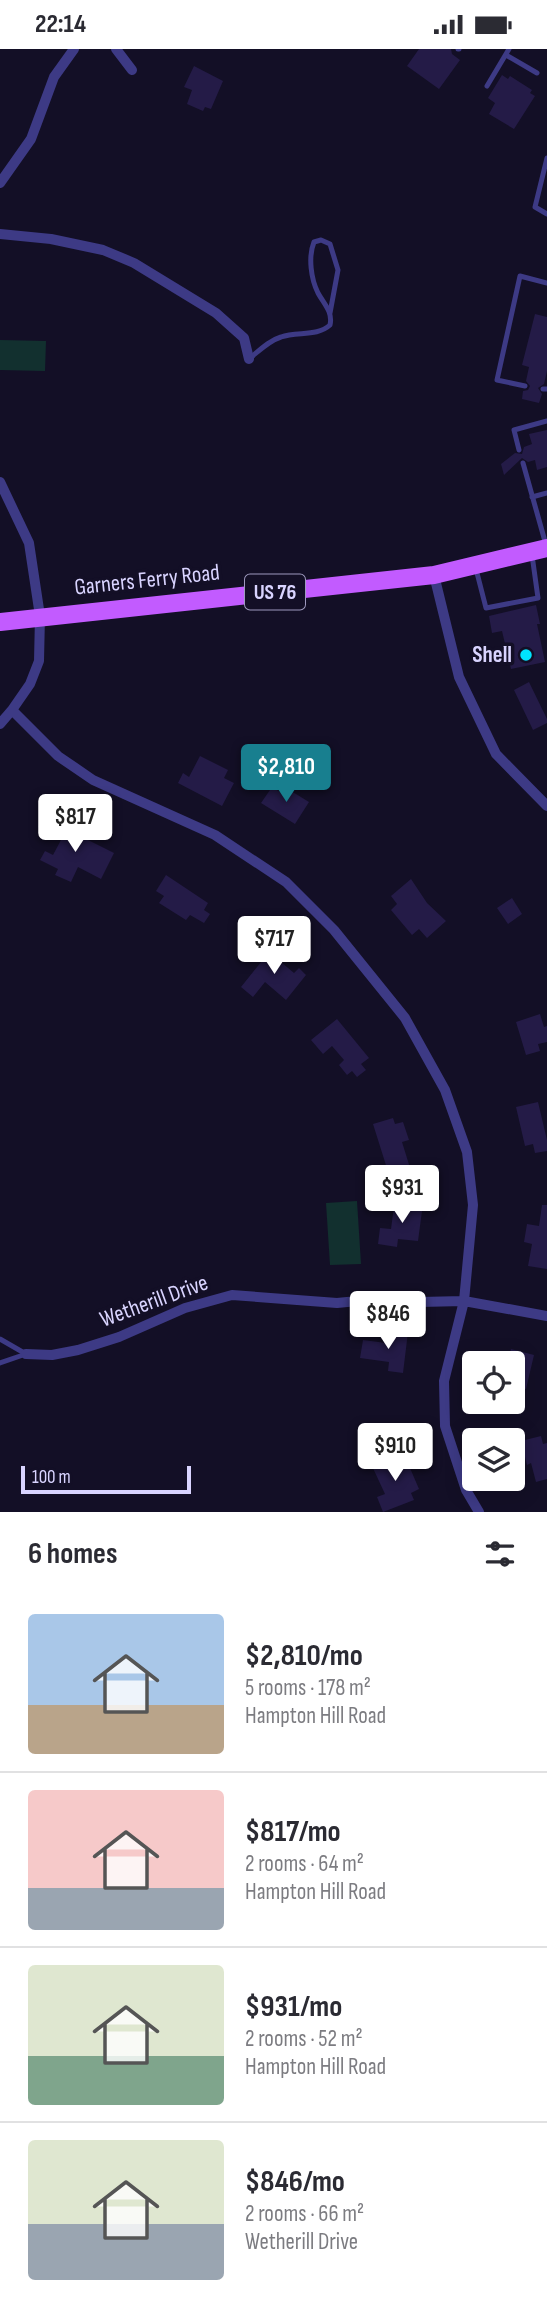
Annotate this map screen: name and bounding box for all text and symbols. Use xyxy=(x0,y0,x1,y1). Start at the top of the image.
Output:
text: 22:14 xyxy=(35,9,86,40)
street label: Garners Ferry Road xyxy=(73,558,221,602)
road number: US 76 xyxy=(245,575,305,609)
place label: Shell xyxy=(472,641,512,669)
marker: Shell xyxy=(518,647,534,663)
pin: $2,810 xyxy=(229,745,343,804)
text: $2,810 xyxy=(257,753,315,781)
pin: $817 xyxy=(34,795,116,854)
text: $817 xyxy=(54,803,96,831)
pin: $717 xyxy=(233,916,315,976)
text: $717 xyxy=(254,925,294,953)
pin: $931 xyxy=(361,1165,443,1225)
text: $931 xyxy=(381,1174,423,1202)
street label: Wetherill Drive xyxy=(96,1268,212,1334)
pin: $846 xyxy=(347,1291,429,1351)
text: $846 xyxy=(366,1300,410,1328)
map controls xyxy=(462,1351,525,1491)
button: locate xyxy=(462,1351,525,1414)
pin: $910 xyxy=(354,1423,436,1483)
button: layers xyxy=(462,1428,525,1491)
text: $910 xyxy=(374,1432,416,1460)
scale bar xyxy=(21,1463,191,1495)
text: 100 m xyxy=(32,1466,71,1489)
icon: filters xyxy=(481,1535,519,1573)
text: 6 homes xyxy=(28,1536,117,1572)
text: $2,810/mo xyxy=(245,1638,363,1674)
icon: home xyxy=(84,1642,168,1726)
text: 5 rooms · 178 m² xyxy=(245,1674,371,1702)
text: Hampton Hill Road xyxy=(245,1702,386,1730)
text: $817/mo xyxy=(245,1814,341,1850)
icon: home xyxy=(84,1818,168,1902)
text: 2 rooms · 64 m² xyxy=(245,1850,364,1878)
text: Hampton Hill Road xyxy=(245,1878,386,1906)
text: $931/mo xyxy=(245,1989,342,2025)
icon: home xyxy=(84,1993,168,2077)
text: 2 rooms · 52 m² xyxy=(245,2025,363,2053)
text: Hampton Hill Road xyxy=(245,2053,386,2081)
text: $846/mo xyxy=(245,2164,345,2200)
icon: home xyxy=(84,2168,168,2252)
text: 2 rooms · 66 m² xyxy=(245,2200,364,2228)
text: Wetherill Drive xyxy=(245,2228,358,2256)

